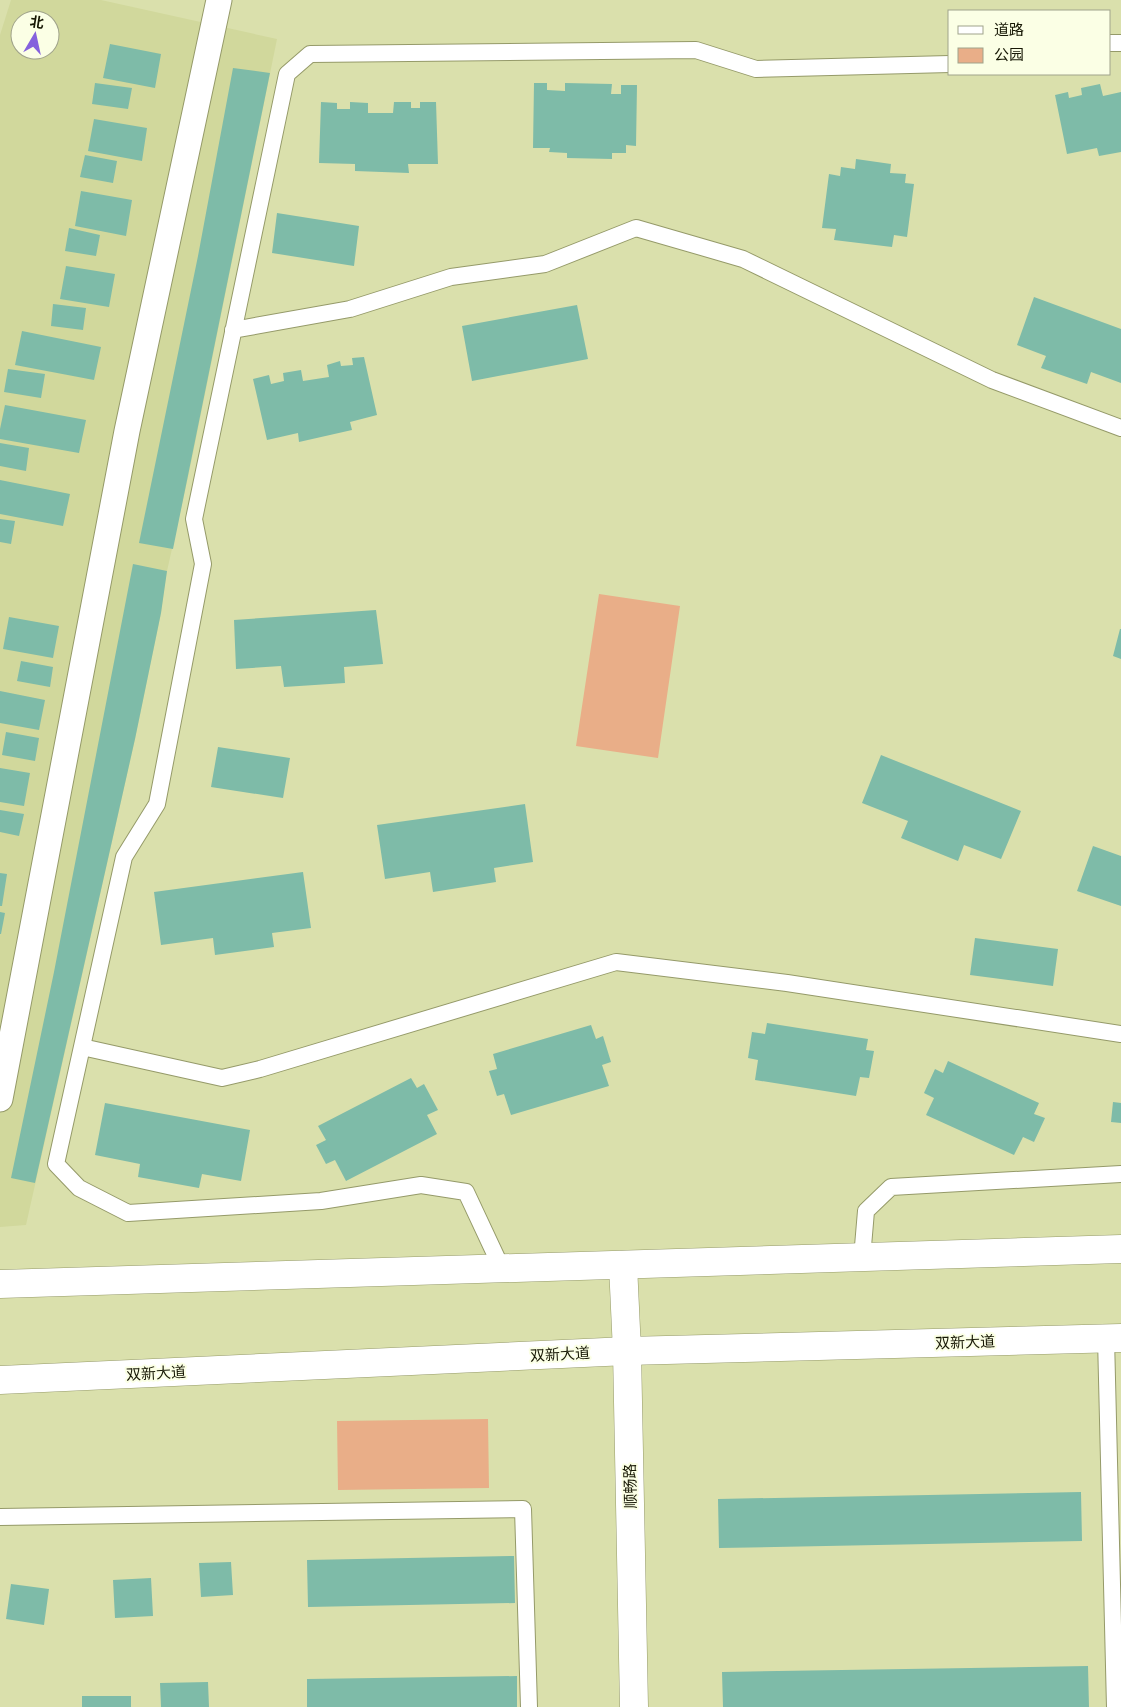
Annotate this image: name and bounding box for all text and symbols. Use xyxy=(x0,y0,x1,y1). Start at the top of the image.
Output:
north arrow xyxy=(10,10,60,60)
legend xyxy=(948,10,1111,75)
text: 北 xyxy=(29,13,45,31)
text: 道路 xyxy=(994,21,1024,38)
text: 公园 xyxy=(994,46,1024,63)
street label: 双新大道 xyxy=(935,1332,995,1352)
street label: 双新大道 xyxy=(530,1344,590,1364)
street label: 双新大道 xyxy=(126,1363,186,1383)
street label: 顺畅路 xyxy=(621,1463,639,1509)

